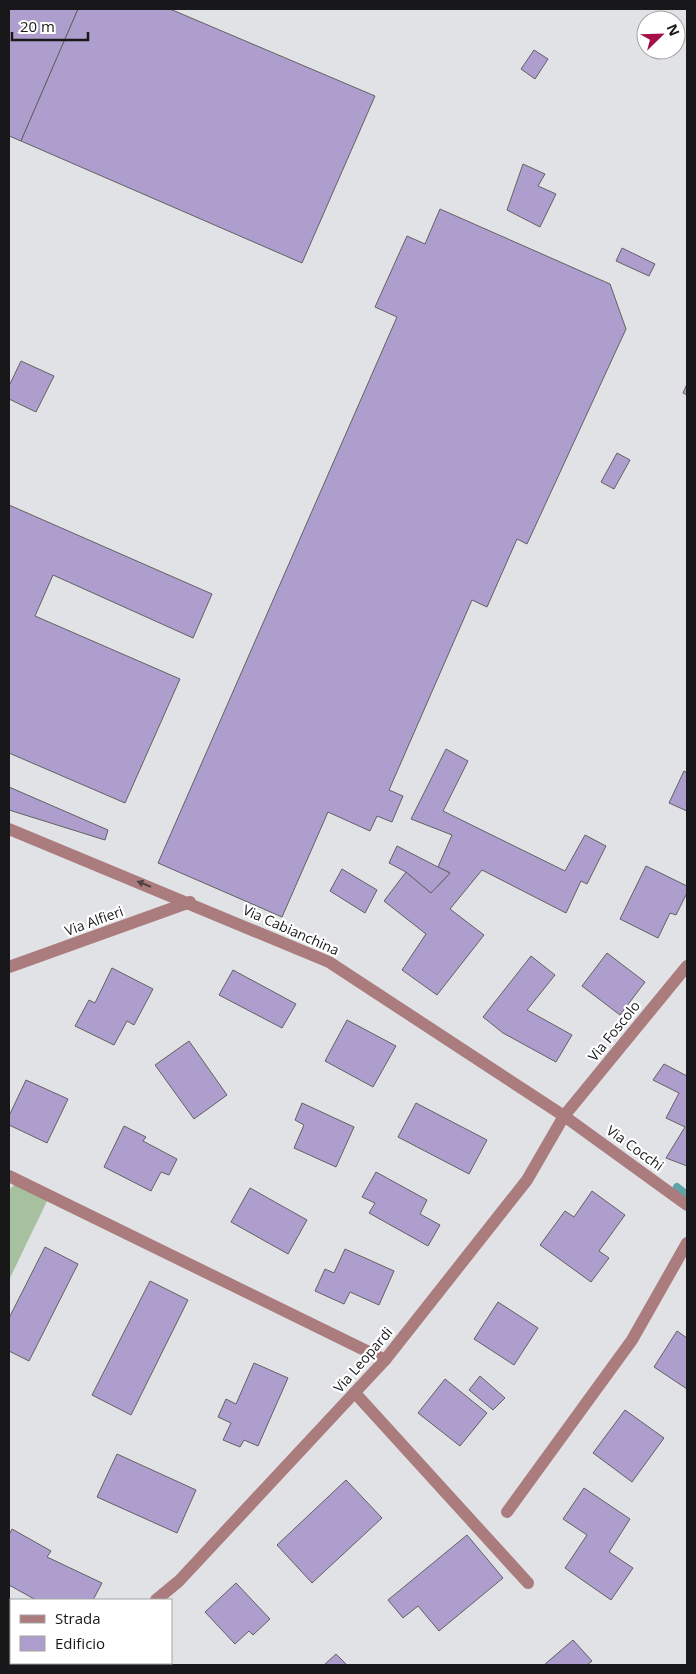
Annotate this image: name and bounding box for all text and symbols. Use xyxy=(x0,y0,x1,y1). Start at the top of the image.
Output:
scale bar xyxy=(12,10,89,42)
north arrow xyxy=(636,10,686,60)
text: 20 m xyxy=(20,16,55,36)
text: N xyxy=(662,21,684,39)
one-way arrow xyxy=(137,880,152,887)
street label: Via Cabianchina xyxy=(240,900,342,959)
street label: Via Alfieri xyxy=(62,901,126,940)
street label: Via Foscolo xyxy=(583,996,644,1065)
street label: Via Cocchi xyxy=(603,1120,668,1175)
street label: Via Leopardi xyxy=(329,1323,396,1396)
legend xyxy=(10,1599,172,1664)
text: Strada xyxy=(55,1608,101,1628)
text: Edificio xyxy=(55,1633,105,1653)

